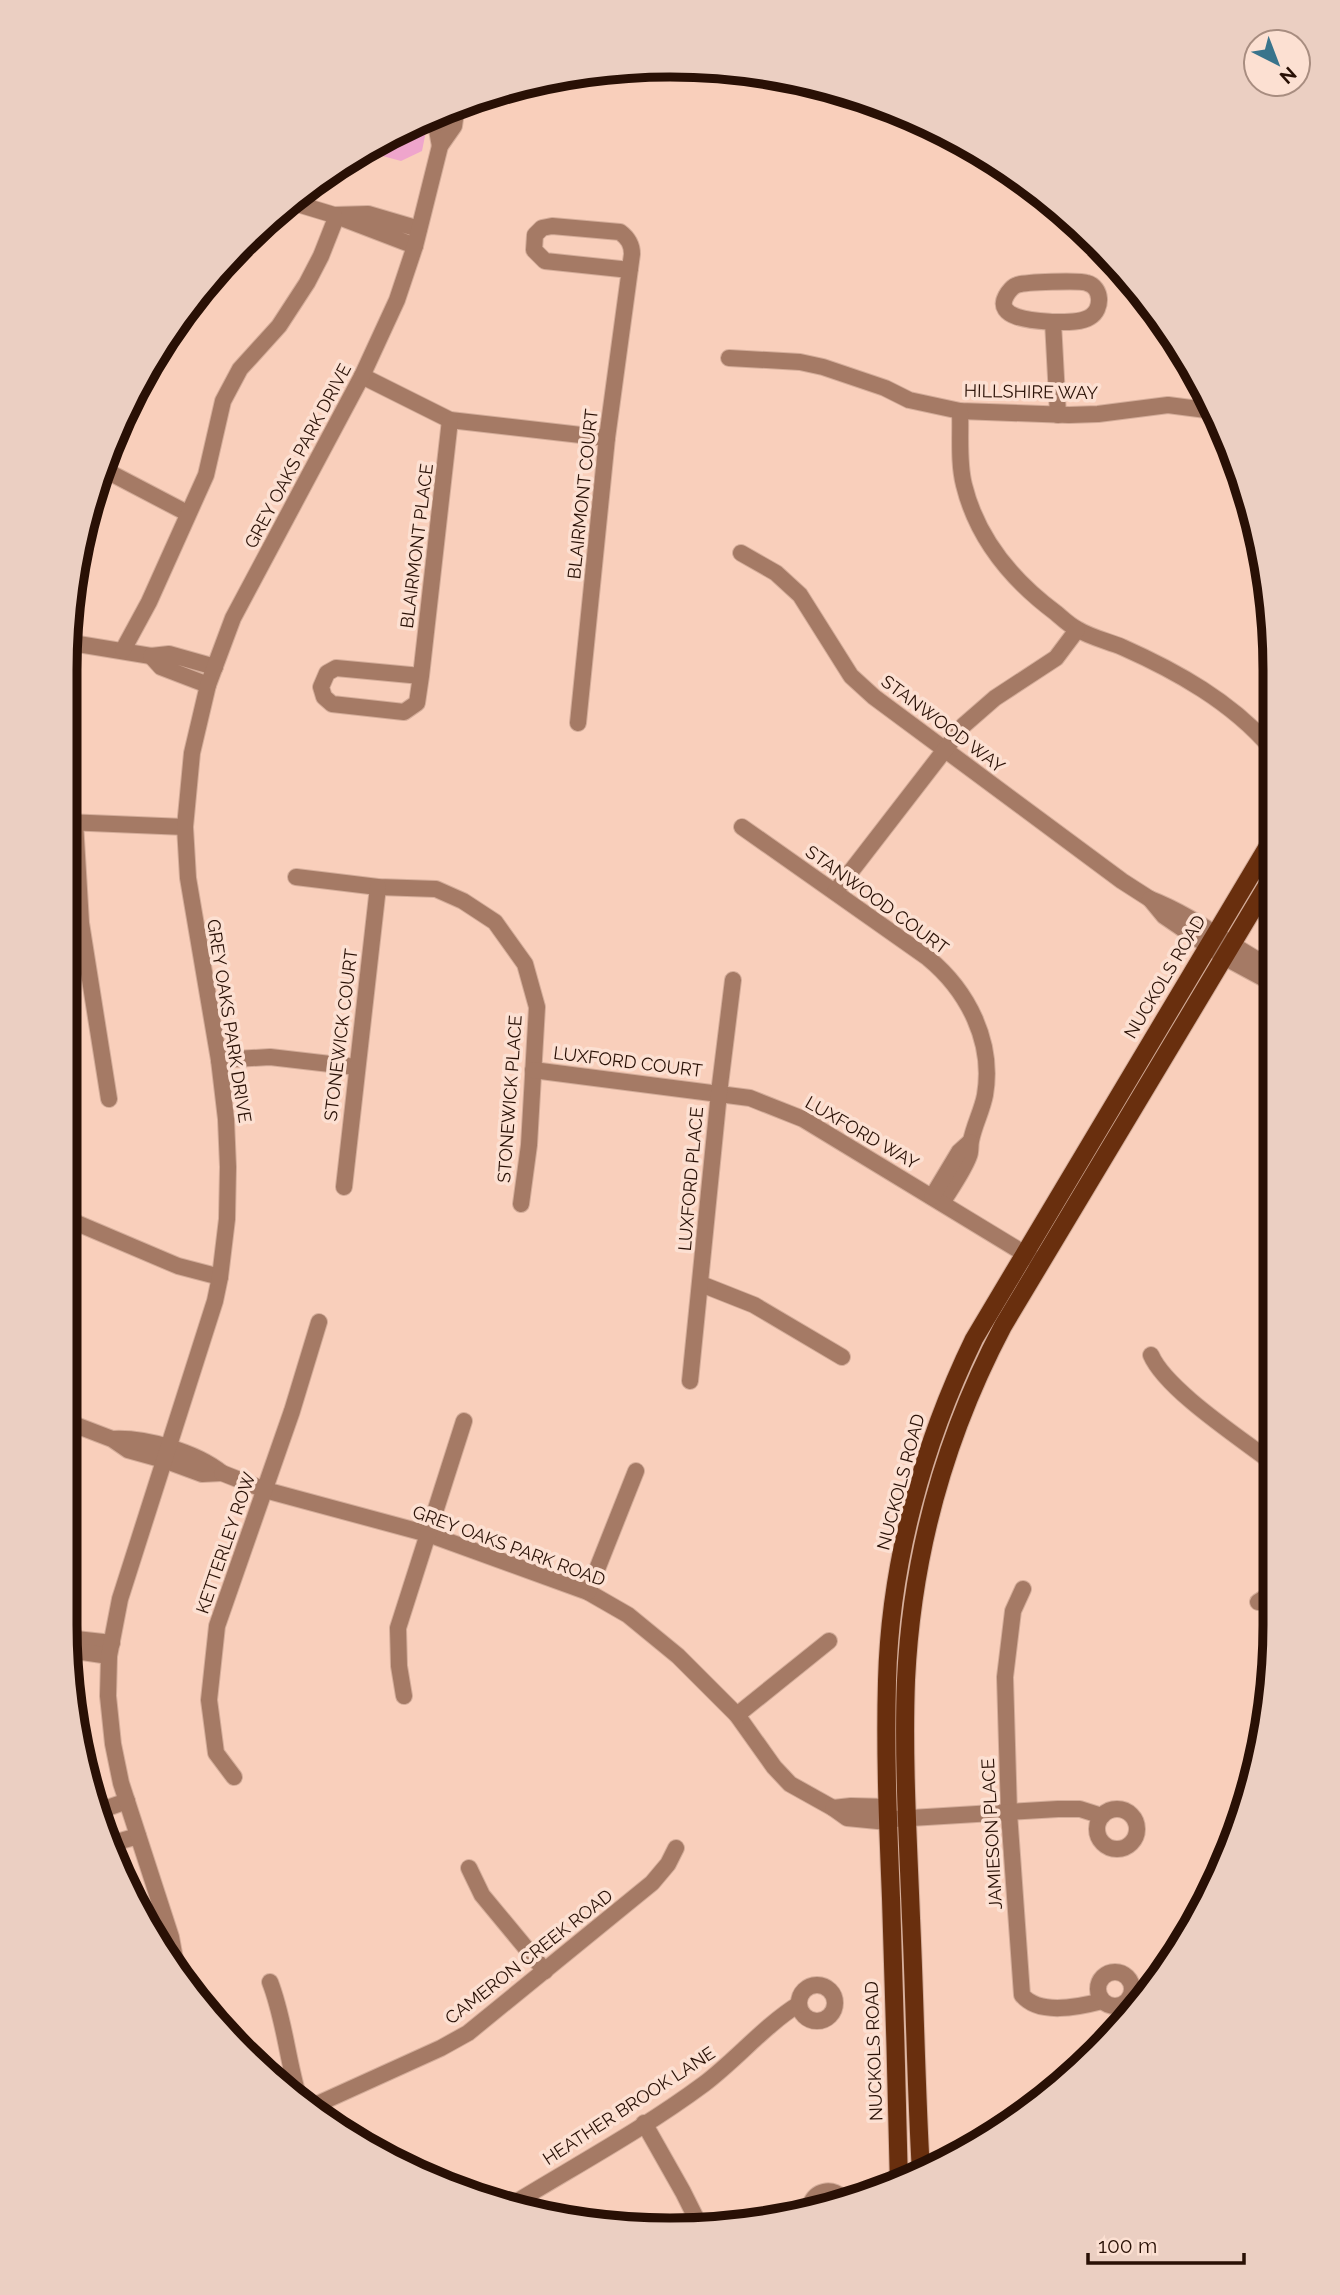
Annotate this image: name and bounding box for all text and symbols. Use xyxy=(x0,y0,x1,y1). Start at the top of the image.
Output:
north arrow xyxy=(1242,28,1312,98)
text: N xyxy=(1276,63,1301,89)
street label: GREY OAKS PARK DRIVE xyxy=(240,360,355,552)
street label: HILLSHIRE WAY xyxy=(964,380,1099,403)
street label: BLAIRMONT COURT xyxy=(563,408,602,580)
street label: BLAIRMONT PLACE xyxy=(396,462,437,630)
street label: STANWOOD WAY xyxy=(877,670,1009,777)
street label: STANWOOD COURT xyxy=(802,841,953,959)
street label: NUCKOLS ROAD xyxy=(1119,911,1210,1042)
street label: GREY OAKS PARK DRIVE xyxy=(203,918,256,1124)
street label: STONEWICK COURT xyxy=(320,948,361,1122)
street label: STONEWICK PLACE xyxy=(493,1014,526,1184)
street label: LUXFORD COURT xyxy=(552,1042,704,1081)
street label: LUXFORD WAY xyxy=(802,1092,923,1174)
street label: LUXFORD PLACE xyxy=(674,1106,707,1252)
street label: NUCKOLS ROAD xyxy=(872,1411,929,1552)
street label: KETTERLEY ROW xyxy=(192,1469,260,1616)
street label: GREY OAKS PARK ROAD xyxy=(410,1501,609,1590)
street label: JAMIESON PLACE xyxy=(977,1758,1006,1910)
street label: CAMERON CREEK ROAD xyxy=(441,1885,617,2029)
street label: NUCKOLS ROAD xyxy=(861,1981,886,2121)
street label: HEATHER BROOK LANE xyxy=(539,2042,719,2169)
scale bar xyxy=(1088,2222,1244,2266)
text: 100 m xyxy=(1098,2233,1157,2258)

